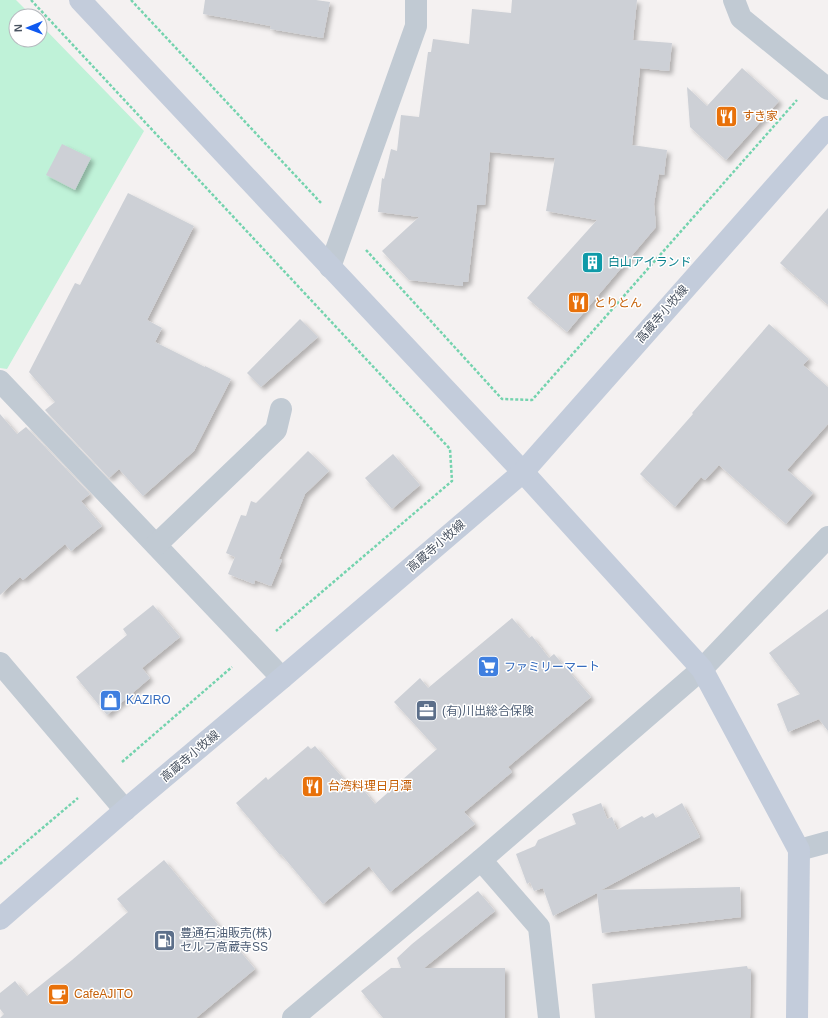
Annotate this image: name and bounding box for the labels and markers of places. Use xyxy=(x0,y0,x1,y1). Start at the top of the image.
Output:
restaurant icon: すき家 xyxy=(714,103,740,129)
place label: すき家 xyxy=(742,109,778,123)
building icon: 白山アイランド xyxy=(580,249,606,275)
place label: 白山アイランド xyxy=(608,255,691,269)
restaurant icon: とりとん xyxy=(566,290,592,316)
place label: とりとん xyxy=(594,296,642,310)
supermarket icon: ファミリーマート xyxy=(476,654,502,680)
place label: ファミリーマート xyxy=(504,660,600,674)
shop icon: KAZIRO xyxy=(97,687,123,713)
place label: KAZIRO xyxy=(126,693,171,707)
office icon: (有)川出総合保険 xyxy=(413,698,439,724)
place label: (有)川出総合保険 xyxy=(442,704,534,718)
restaurant icon: 台湾料理日月潭 xyxy=(300,773,326,799)
place label: 台湾料理日月潭 xyxy=(328,779,412,793)
place label: 豊通石油販売(株) セルフ高蔵寺SS xyxy=(180,926,272,954)
fuel station icon: 豊通石油販売(株) セルフ高蔵寺SS xyxy=(151,927,177,953)
cafe icon: CafeAJITO xyxy=(46,981,72,1007)
place label: CafeAJITO xyxy=(74,987,133,1001)

